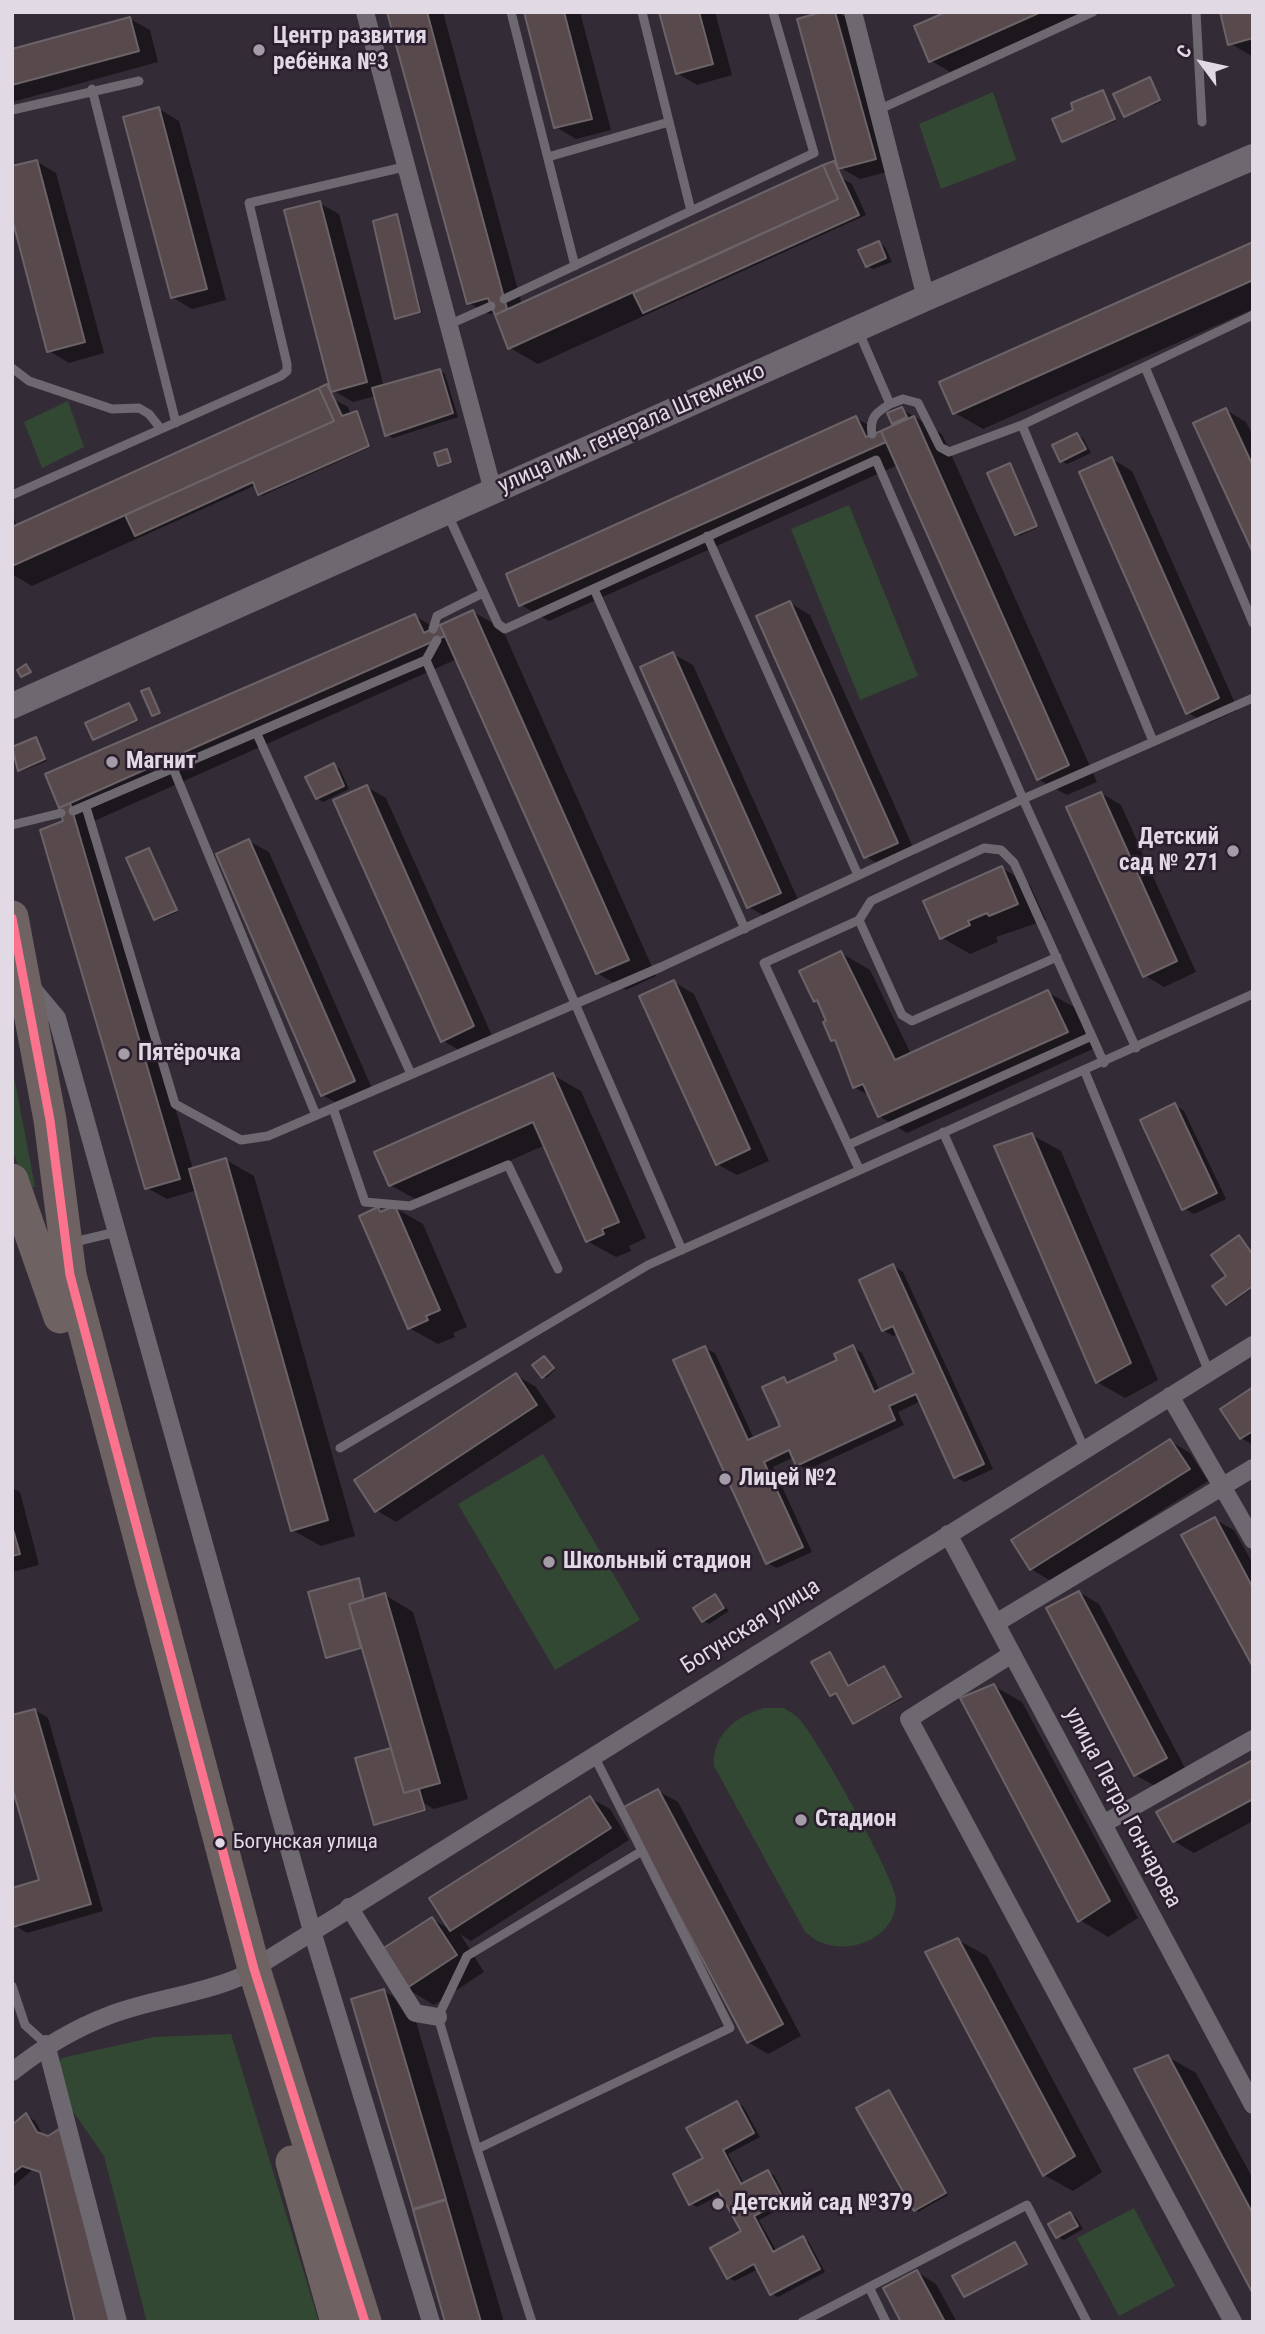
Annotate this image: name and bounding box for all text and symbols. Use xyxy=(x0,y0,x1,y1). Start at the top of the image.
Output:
place label: Центр развития ребёнка №3 xyxy=(273,23,427,77)
north arrow xyxy=(1167,28,1237,98)
text: С xyxy=(1171,40,1197,62)
marker: Центр развития ребёнка №3 xyxy=(251,42,267,58)
street label: улица им. генерала Штеменко xyxy=(494,358,770,500)
place label: Магнит xyxy=(126,748,196,776)
marker: Магнит xyxy=(104,754,120,770)
place label: Детский сад № 271 xyxy=(1119,824,1219,878)
marker: Детский сад № 271 xyxy=(1225,843,1241,859)
place label: Пятёрочка xyxy=(138,1040,241,1068)
marker: Пятёрочка xyxy=(116,1046,132,1062)
place label: Лицей №2 xyxy=(739,1465,837,1493)
marker: Лицей №2 xyxy=(717,1471,733,1487)
place label: Школьный стадион xyxy=(563,1548,751,1576)
marker: Школьный стадион xyxy=(541,1554,557,1570)
street label: Богунская улица xyxy=(676,1573,826,1681)
street label: улица Петра Гончарова xyxy=(1057,1703,1187,1913)
place label: Стадион xyxy=(815,1806,896,1834)
marker: Стадион xyxy=(793,1812,809,1828)
place label: Богунская улица xyxy=(233,1830,378,1856)
marker: Богунская улица xyxy=(213,1836,227,1850)
place label: Детский сад №379 xyxy=(732,2190,913,2218)
marker: Детский сад №379 xyxy=(710,2196,726,2212)

